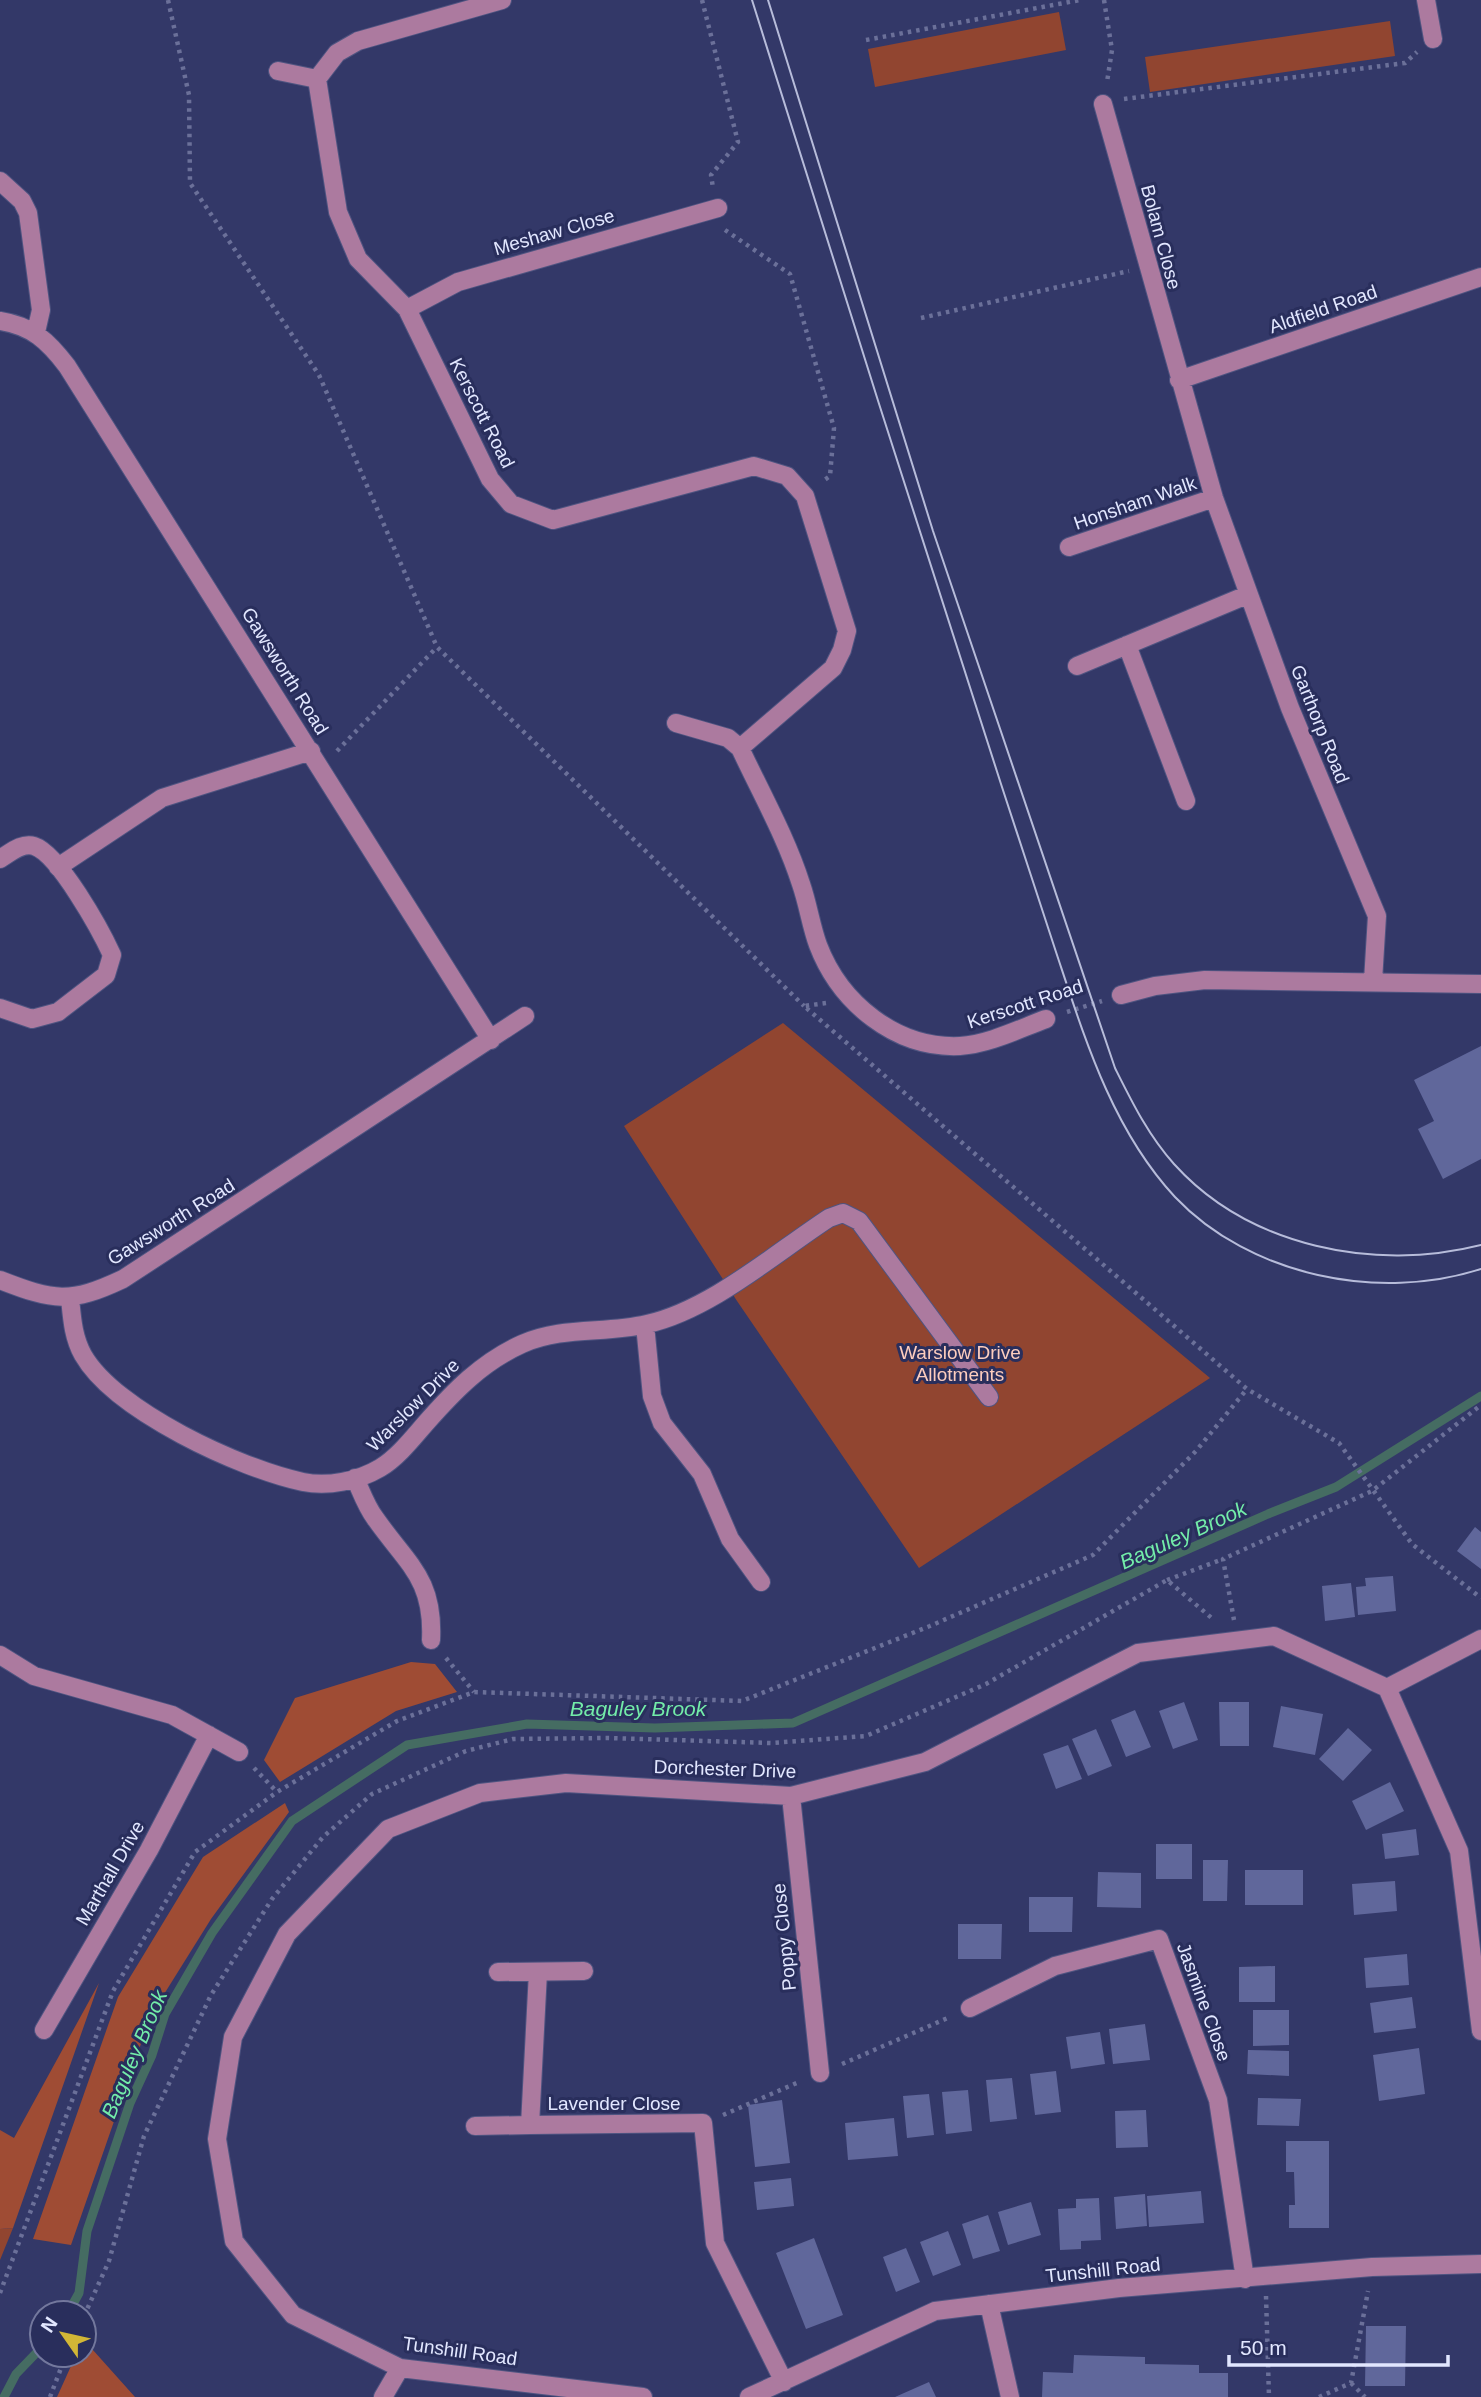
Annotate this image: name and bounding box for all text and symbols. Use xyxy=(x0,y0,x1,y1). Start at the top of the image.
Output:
street label: Bolam Close xyxy=(1137,182,1185,292)
street label: Meshaw Close xyxy=(491,205,617,259)
street label: Aldfield Road xyxy=(1266,281,1380,337)
street label: Kerscott Road xyxy=(445,355,519,471)
street label: Honsham Walk xyxy=(1071,472,1199,534)
street label: Gawsworth Road xyxy=(237,604,333,738)
street label: Garthorp Road xyxy=(1287,662,1353,786)
street label: Kerscott Road xyxy=(964,975,1086,1033)
street label: Gawsworth Road xyxy=(104,1174,238,1270)
park label: Warslow Drive Allotments xyxy=(899,1342,1021,1385)
street label: Warslow Drive xyxy=(363,1355,463,1455)
water label: Baguley Brook xyxy=(1116,1496,1251,1573)
water label: Baguley Brook xyxy=(570,1697,708,1720)
street label: Dorchester Drive xyxy=(653,1756,797,1782)
street label: Marthall Drive xyxy=(72,1817,148,1929)
street label: Poppy Close xyxy=(768,1882,800,1992)
street label: Jasmine Close xyxy=(1173,1940,1235,2064)
water label: Baguley Brook xyxy=(97,1985,172,2121)
street label: Lavender Close xyxy=(547,2093,681,2114)
street label: Tunshill Road xyxy=(1044,2254,1162,2286)
north arrow xyxy=(28,2299,98,2369)
text: N xyxy=(37,2313,62,2336)
scale bar xyxy=(1229,2324,1448,2368)
street label: Tunshill Road xyxy=(401,2333,519,2369)
text: 50 m xyxy=(1240,2336,1287,2359)

